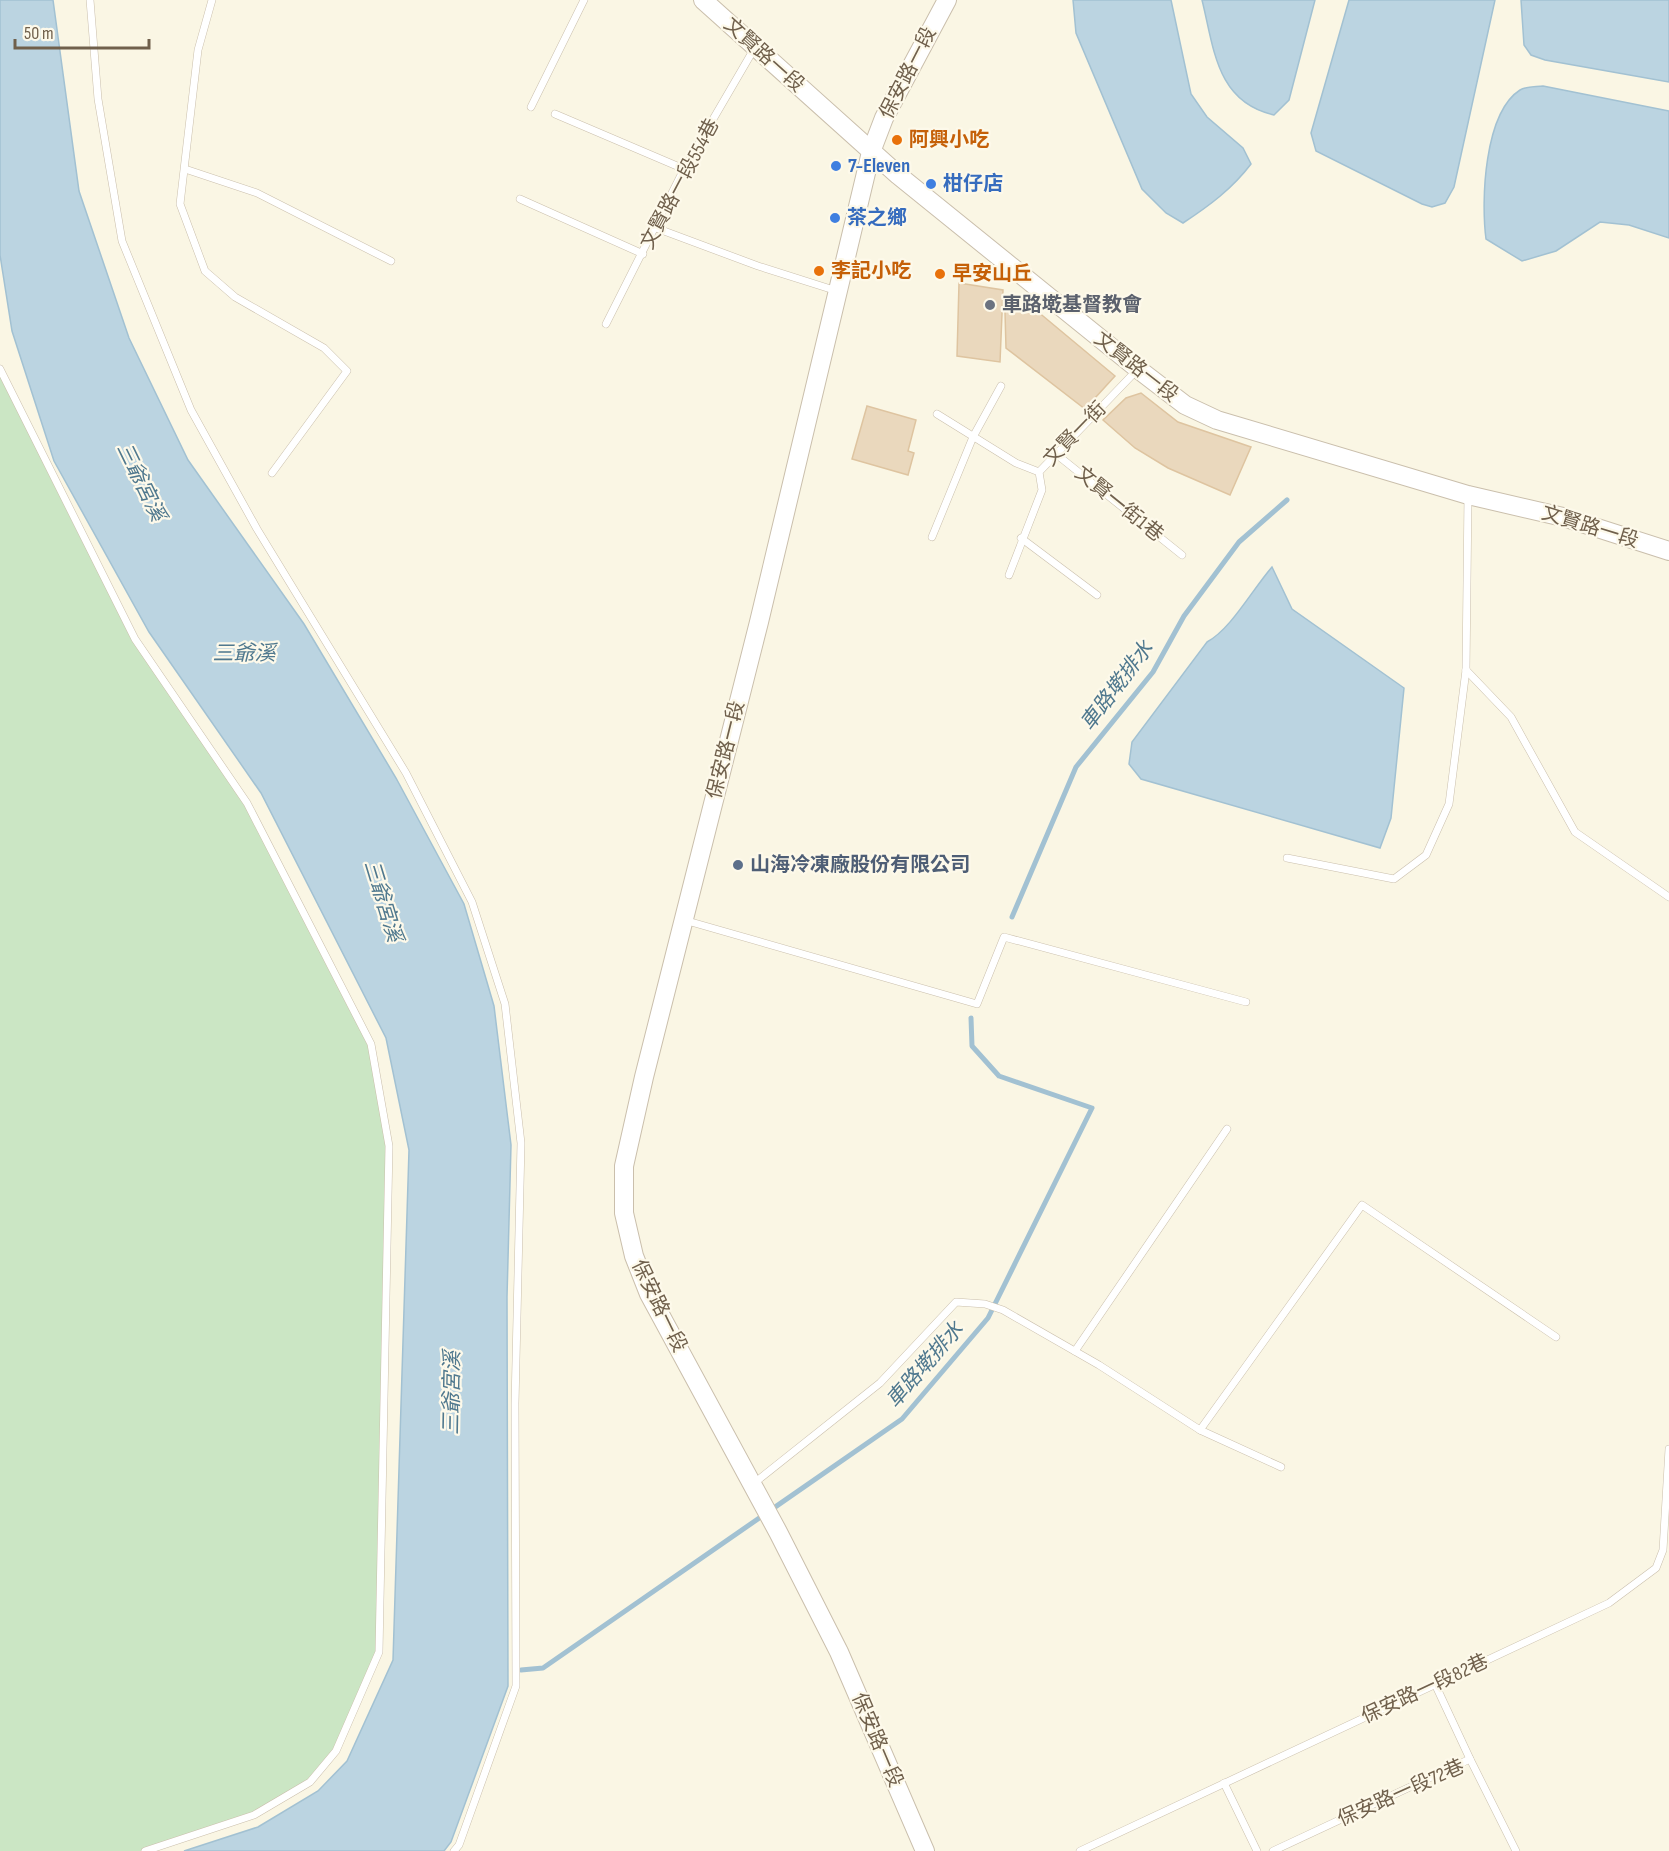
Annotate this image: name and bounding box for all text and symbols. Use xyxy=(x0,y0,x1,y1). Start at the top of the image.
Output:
scale bar xyxy=(15,12,148,50)
street label: 文賢路一段 xyxy=(719,13,809,97)
text: 50 m xyxy=(24,23,54,44)
street label: 保安路一段 xyxy=(875,23,941,123)
street label: 文賢路一段554巷 xyxy=(635,115,725,253)
place label: 阿興小吃 xyxy=(909,128,990,152)
marker: 阿興小吃 xyxy=(890,133,904,147)
place label: 7-Eleven xyxy=(848,154,910,178)
marker: 7-Eleven xyxy=(829,159,843,173)
place label: 柑仔店 xyxy=(943,172,1003,196)
marker: 柑仔店 xyxy=(924,177,938,191)
place label: 茶之鄉 xyxy=(847,206,907,230)
marker: 茶之鄉 xyxy=(828,211,842,225)
place label: 李記小吃 xyxy=(831,259,912,283)
place label: 早安山丘 xyxy=(952,262,1032,286)
marker: 李記小吃 xyxy=(812,264,826,278)
marker: 早安山丘 xyxy=(933,267,947,281)
place label: 車路墘基督教會 xyxy=(1002,293,1142,317)
marker: 車路墘基督教會 xyxy=(983,298,997,312)
street label: 文賢路一段 xyxy=(1089,327,1183,407)
street label: 文賢一街 xyxy=(1039,397,1111,471)
water label: 三爺宮溪 xyxy=(111,439,172,528)
street label: 文賢一街1巷 xyxy=(1070,461,1168,547)
street label: 文賢路一段 xyxy=(1539,501,1641,553)
water label: 車路墘排水 xyxy=(1075,636,1159,735)
water label: 三爺溪 xyxy=(213,641,278,666)
street label: 保安路一段 xyxy=(702,699,750,801)
place label: 山海冷凍廠股份有限公司 xyxy=(750,853,970,877)
water label: 三爺宮溪 xyxy=(359,857,408,948)
marker: 山海冷凍廠股份有限公司 xyxy=(731,858,745,872)
street label: 保安路一段 xyxy=(626,1256,692,1356)
water label: 車路墘排水 xyxy=(881,1316,970,1413)
water label: 三爺宮溪 xyxy=(439,1348,465,1435)
street label: 保安路一段82巷 xyxy=(1358,1649,1492,1729)
street label: 保安路一段 xyxy=(846,1689,908,1791)
street label: 保安路一段72巷 xyxy=(1334,1754,1468,1832)

